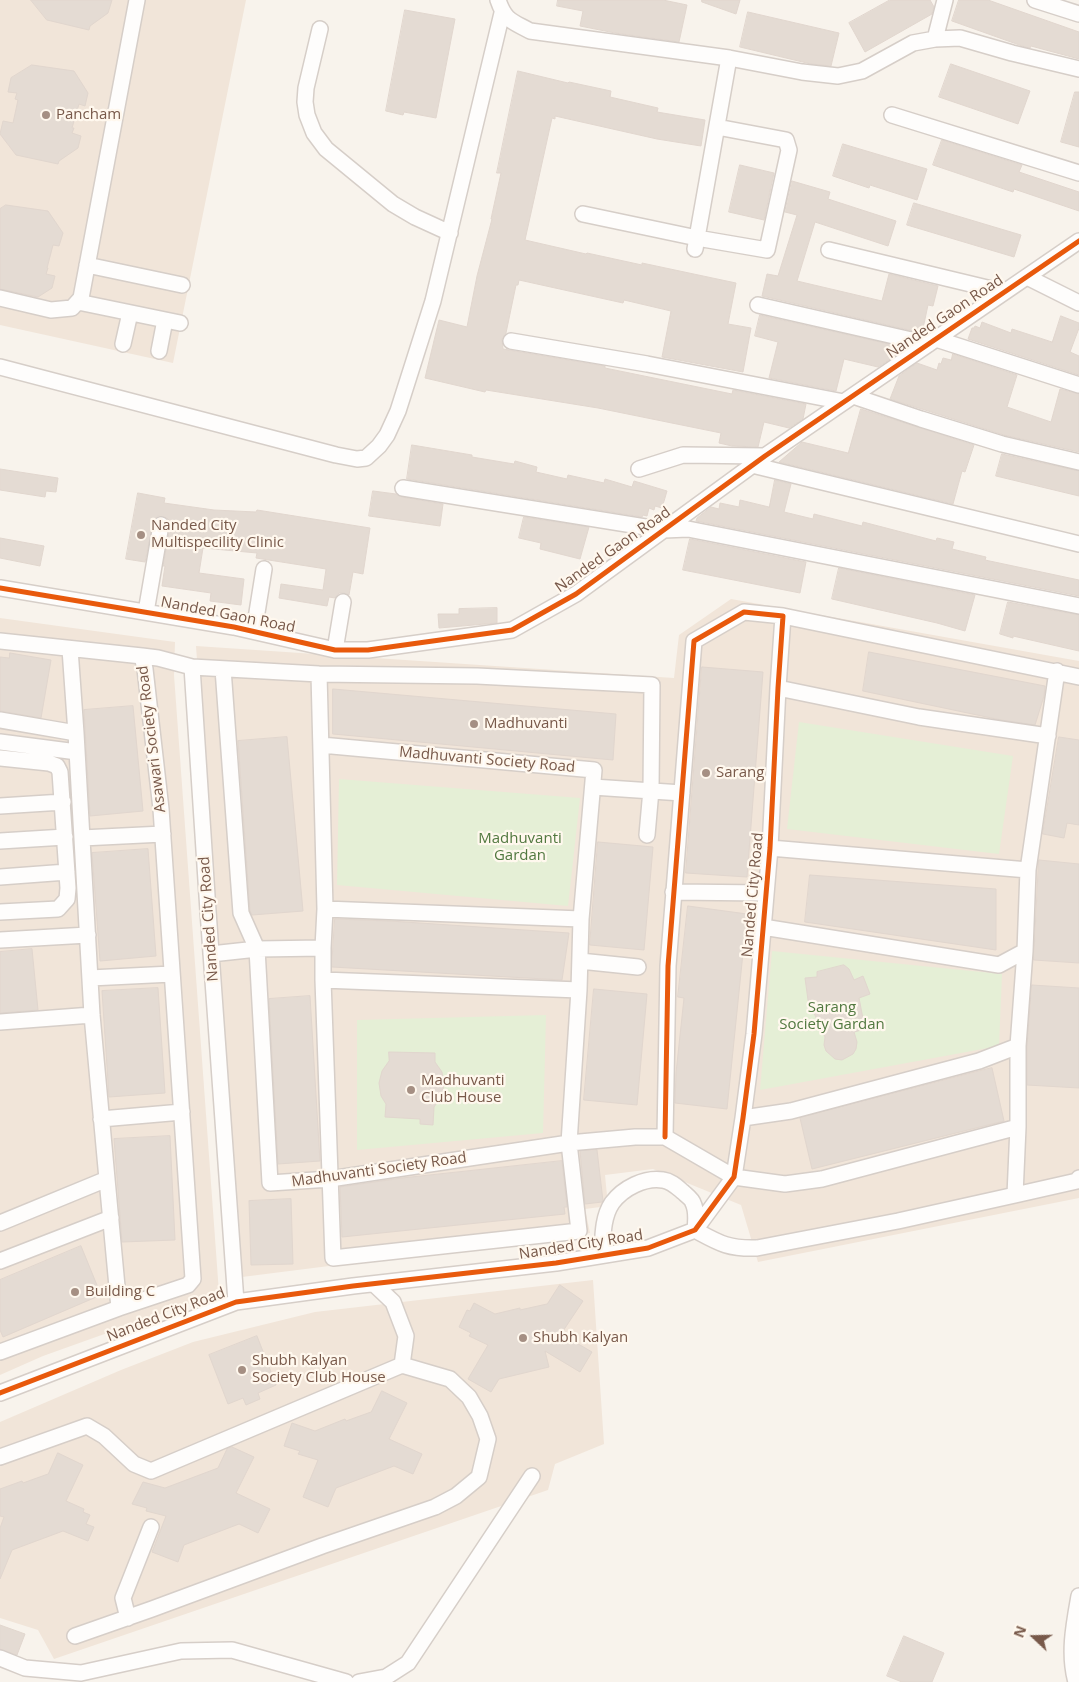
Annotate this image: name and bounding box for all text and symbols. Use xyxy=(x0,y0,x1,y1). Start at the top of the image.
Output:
place label: Pancham xyxy=(56,106,121,124)
marker: Pancham xyxy=(40,109,52,121)
street label: Nanded Gaon Road xyxy=(883,271,1007,363)
street label: Nanded Gaon Road xyxy=(552,503,674,597)
place label: Nanded City Multispecility Clinic xyxy=(151,517,284,552)
marker: Nanded City Multispecility Clinic xyxy=(135,529,147,541)
street label: Nanded Gaon Road xyxy=(159,593,297,637)
street label: Asawari Society Road xyxy=(134,664,170,814)
place label: Madhuvanti xyxy=(484,715,568,733)
marker: Madhuvanti xyxy=(468,718,480,730)
street label: Madhuvanti Society Road xyxy=(398,743,576,777)
place label: Sarang xyxy=(716,764,764,782)
marker: Sarang xyxy=(700,767,712,779)
park label: Madhuvanti Gardan xyxy=(478,830,562,865)
street label: Nanded City Road xyxy=(739,832,767,958)
street label: Nanded City Road xyxy=(196,856,222,982)
park label: Sarang Society Gardan xyxy=(779,999,885,1034)
place label: Madhuvanti Club House xyxy=(421,1072,505,1107)
marker: Madhuvanti Club House xyxy=(405,1084,417,1096)
street label: Madhuvanti Society Road xyxy=(290,1149,468,1191)
street label: Nanded City Road xyxy=(518,1226,644,1264)
place label: Building C xyxy=(85,1283,155,1301)
street label: Nanded City Road xyxy=(104,1284,228,1346)
marker: Building C xyxy=(69,1286,81,1298)
place label: Shubh Kalyan xyxy=(533,1329,628,1347)
marker: Shubh Kalyan xyxy=(517,1332,529,1344)
place label: Shubh Kalyan Society Club House xyxy=(252,1352,386,1387)
marker: Shubh Kalyan Society Club House xyxy=(236,1364,248,1376)
north arrow xyxy=(1009,1612,1059,1662)
text: N xyxy=(1009,1623,1030,1640)

